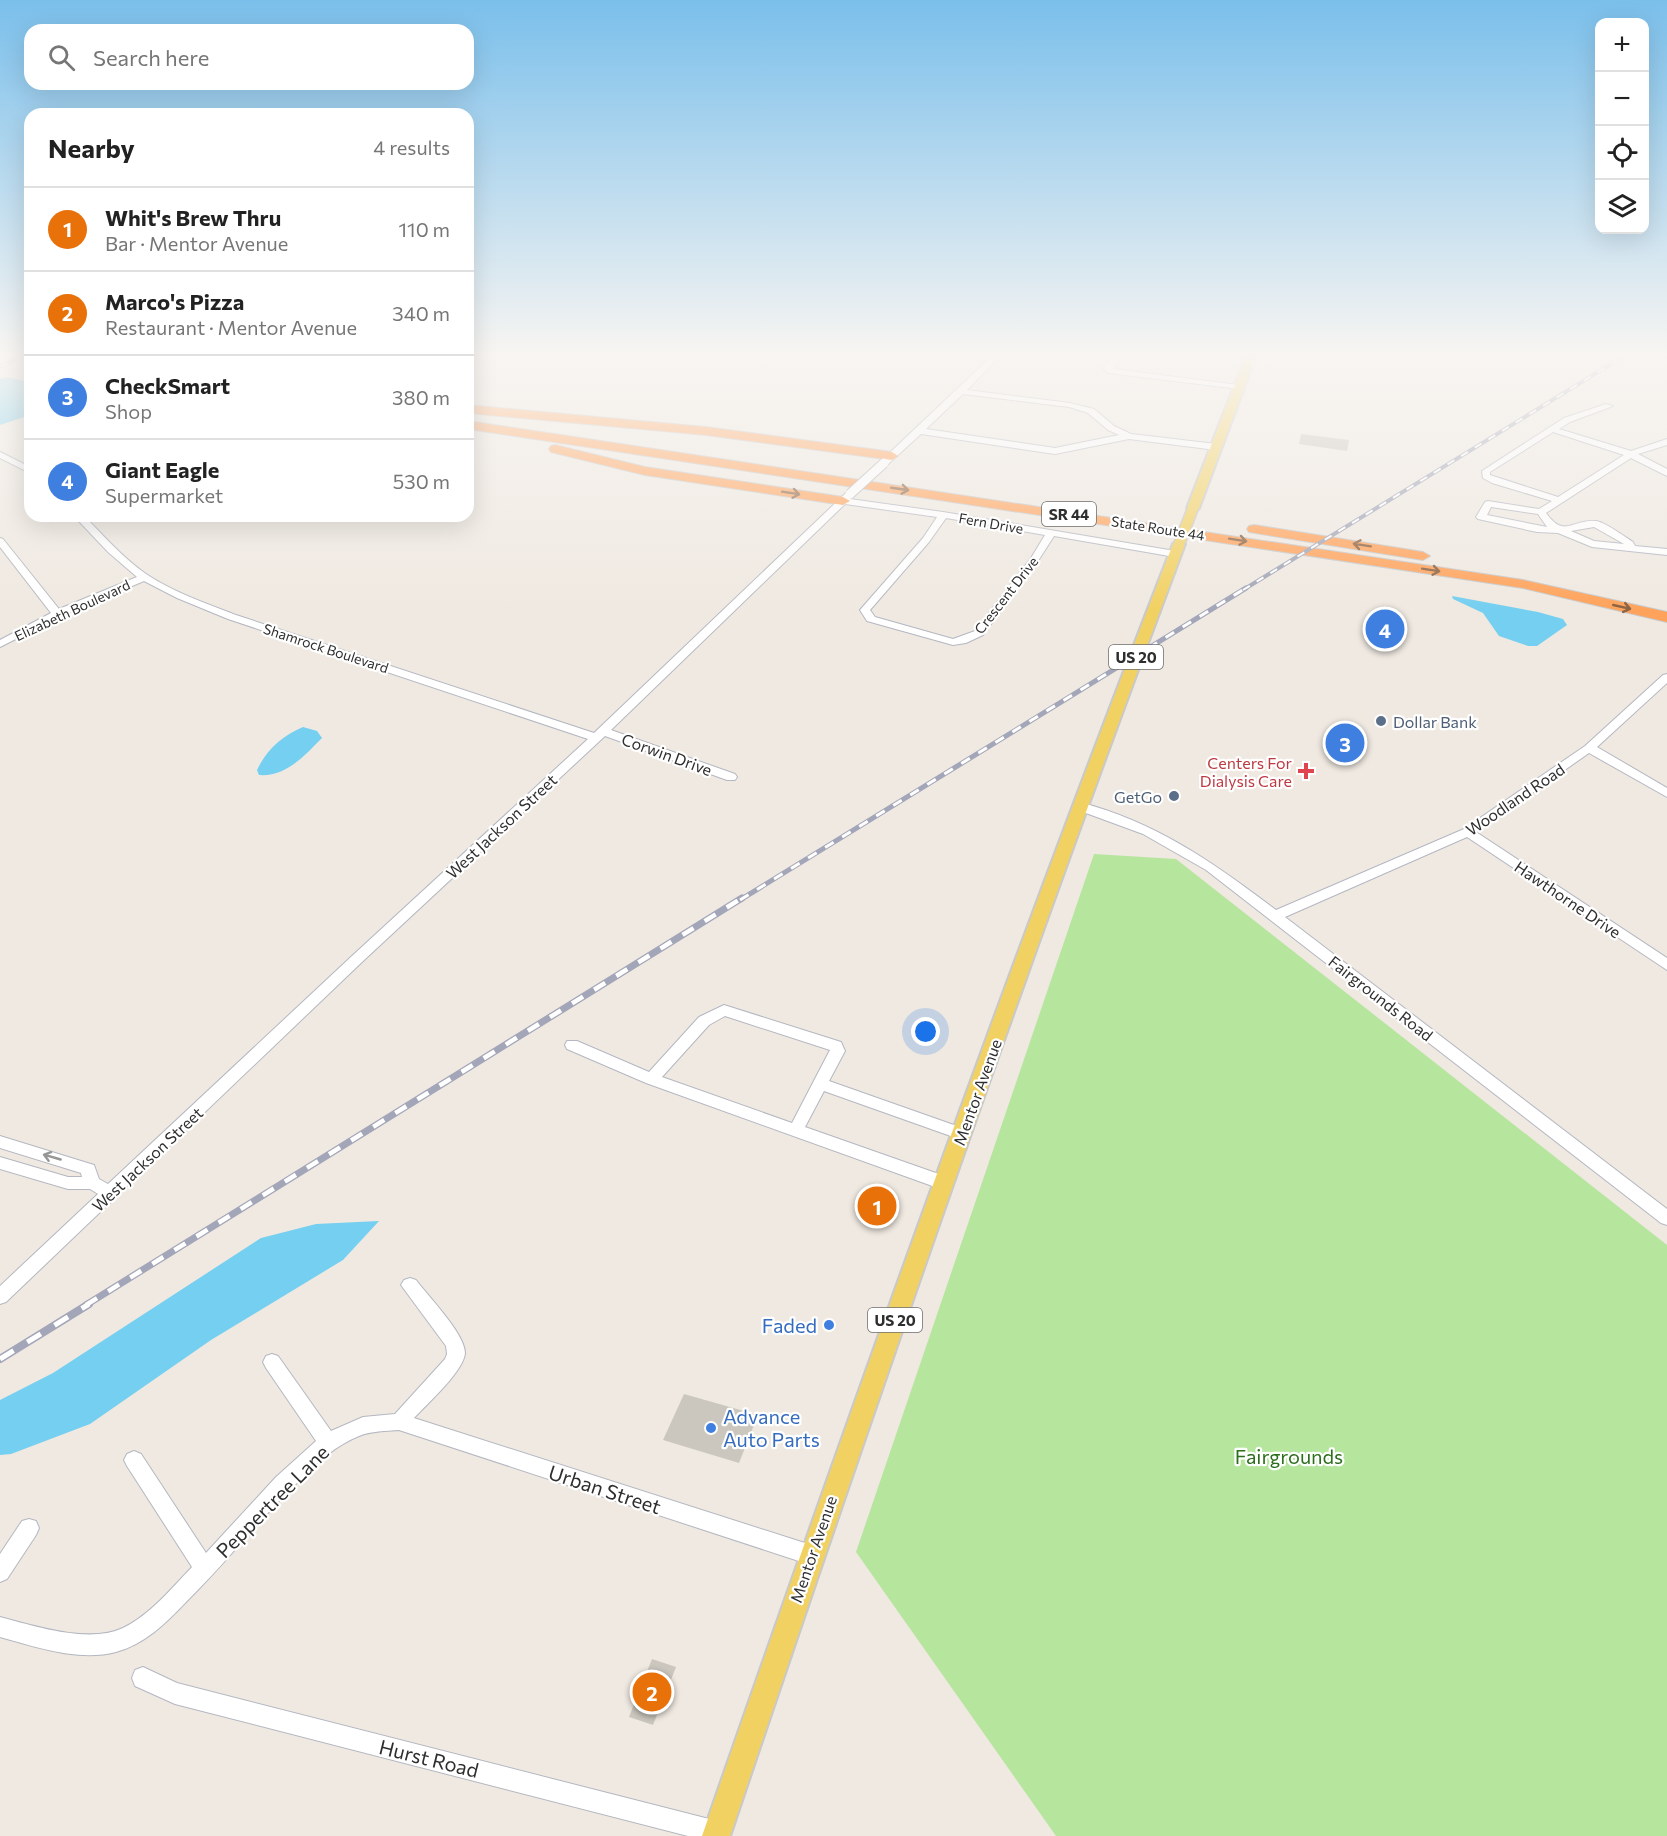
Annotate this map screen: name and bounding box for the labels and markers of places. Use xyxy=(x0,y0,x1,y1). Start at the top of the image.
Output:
pin: 4 xyxy=(1366,606,1404,652)
place label: Dollar Bank xyxy=(1393,712,1477,731)
marker: Dollar Bank xyxy=(1374,714,1388,728)
pin: 3 xyxy=(1326,720,1364,766)
place label: Centers For Dialysis Care xyxy=(1200,753,1293,790)
marker: Centers For Dialysis Care xyxy=(1297,762,1315,780)
place label: GetGo xyxy=(1114,787,1162,806)
marker: GetGo xyxy=(1167,789,1181,803)
pin: 1 xyxy=(858,1184,896,1228)
place label: Faded xyxy=(762,1313,817,1337)
marker: Faded xyxy=(822,1318,836,1332)
place label: Advance Auto Parts xyxy=(723,1404,820,1451)
marker: Advance Auto Parts xyxy=(704,1421,718,1435)
pin: 2 xyxy=(632,1670,672,1714)

